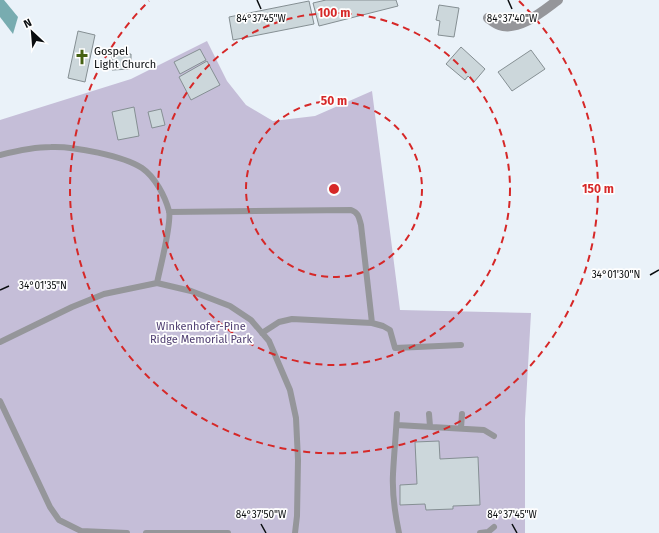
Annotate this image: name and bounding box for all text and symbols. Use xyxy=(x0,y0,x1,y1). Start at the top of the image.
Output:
text: 100 m xyxy=(318,6,350,20)
north arrow xyxy=(12,12,52,52)
text: 84°37'45"W xyxy=(236,13,286,25)
text: 84°37'40"W xyxy=(487,13,538,25)
text: N xyxy=(22,16,34,31)
place label: Gospel Light Church xyxy=(94,45,156,71)
church icon: Gospel Light Church xyxy=(73,48,91,66)
text: 50 m xyxy=(321,94,347,108)
centre of rings xyxy=(327,182,341,196)
text: 150 m xyxy=(582,182,614,196)
text: 34°01'30"N xyxy=(592,269,640,281)
text: 34°01'35"N xyxy=(19,280,67,292)
park label: Winkenhofer-Pine Ridge Memorial Park xyxy=(150,320,252,346)
text: 84°37'50"W xyxy=(236,509,287,521)
text: 84°37'45"W xyxy=(487,509,537,521)

